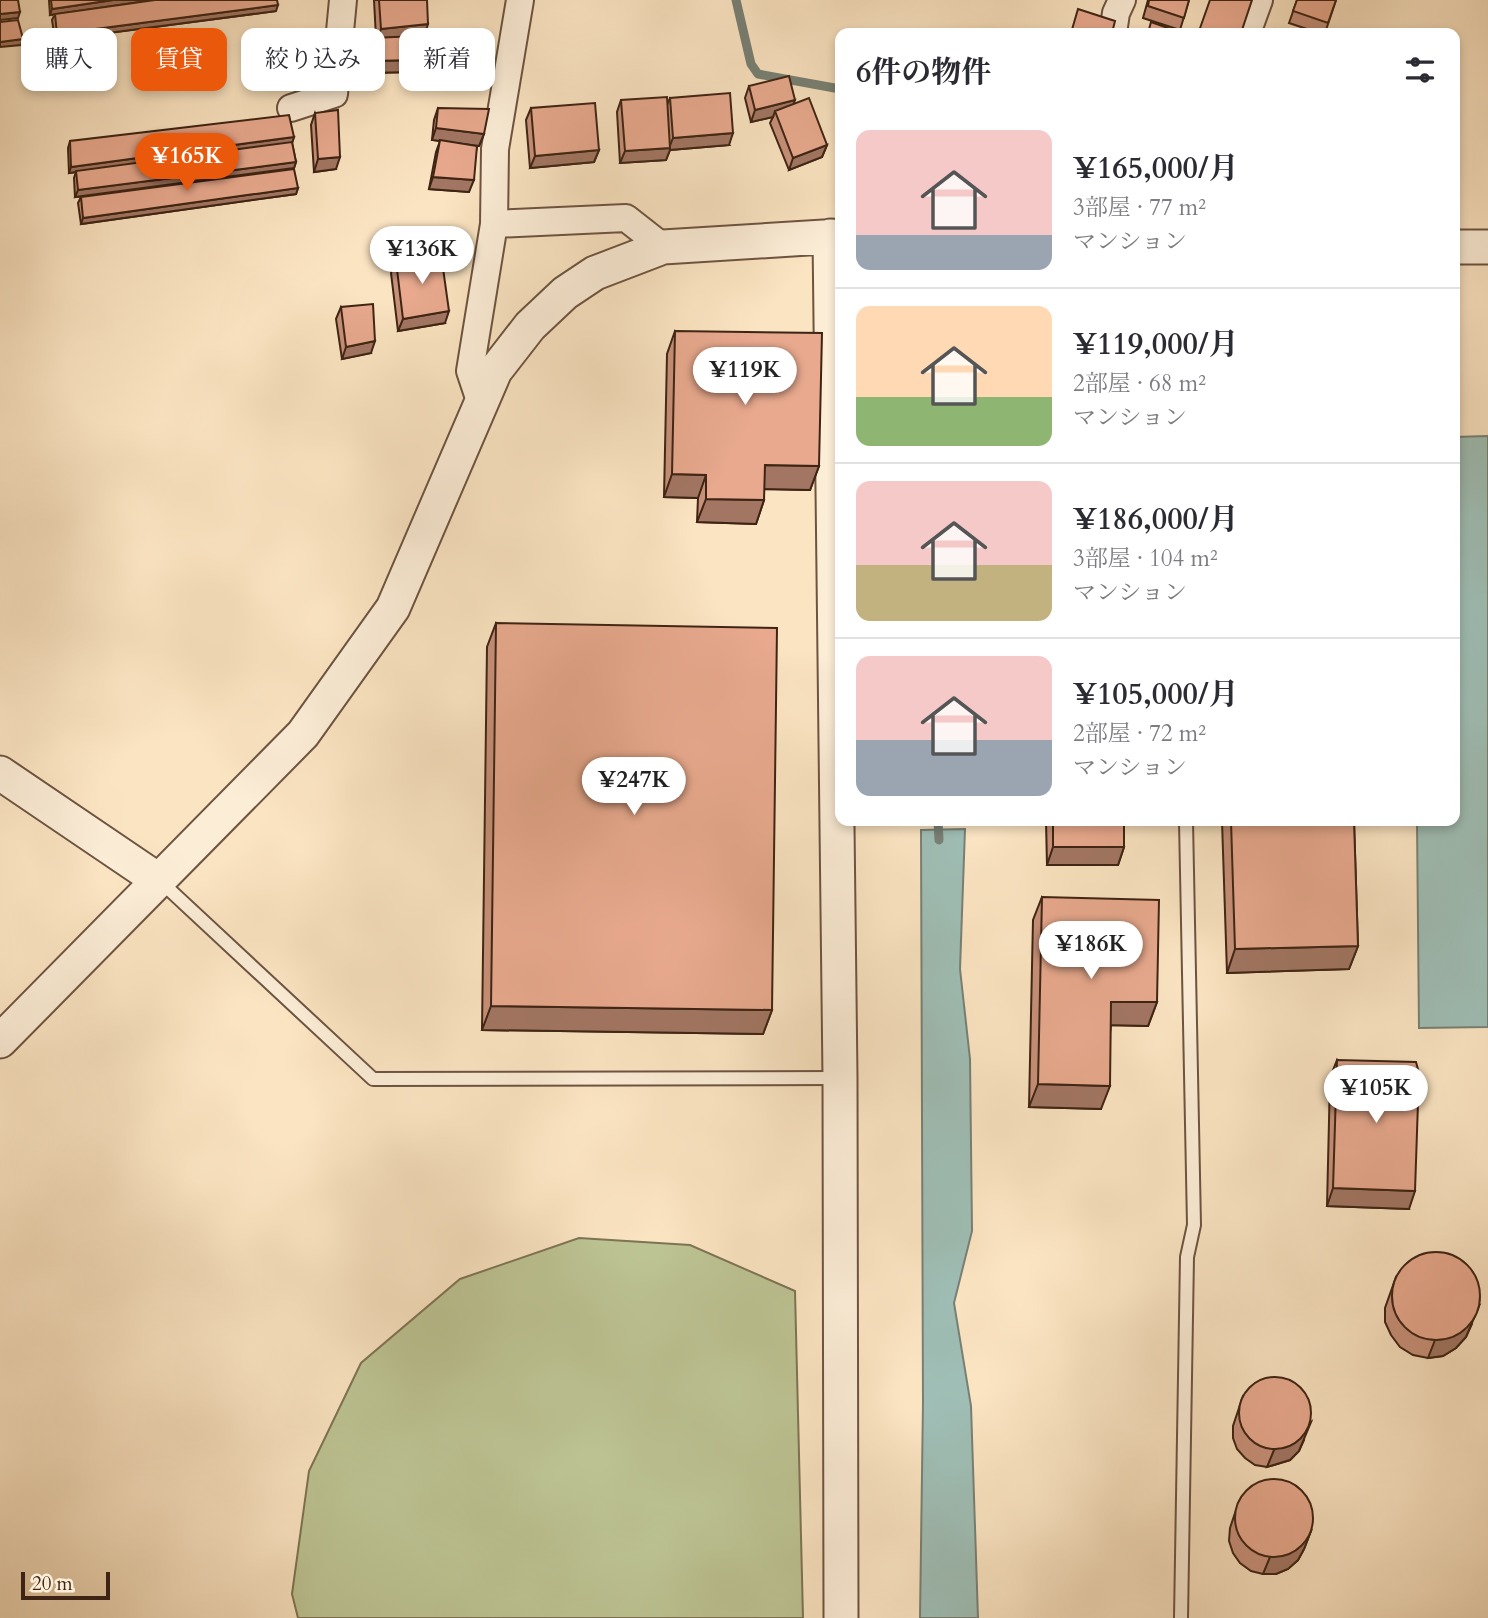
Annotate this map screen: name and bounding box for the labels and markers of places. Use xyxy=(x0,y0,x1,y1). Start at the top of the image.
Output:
pin: ¥165K xyxy=(138,134,236,193)
pin: ¥136K xyxy=(373,226,471,286)
pin: ¥119K xyxy=(696,348,794,407)
pin: ¥247K xyxy=(585,758,683,817)
pin: ¥186K xyxy=(1042,922,1140,981)
pin: ¥105K xyxy=(1327,1066,1425,1125)

